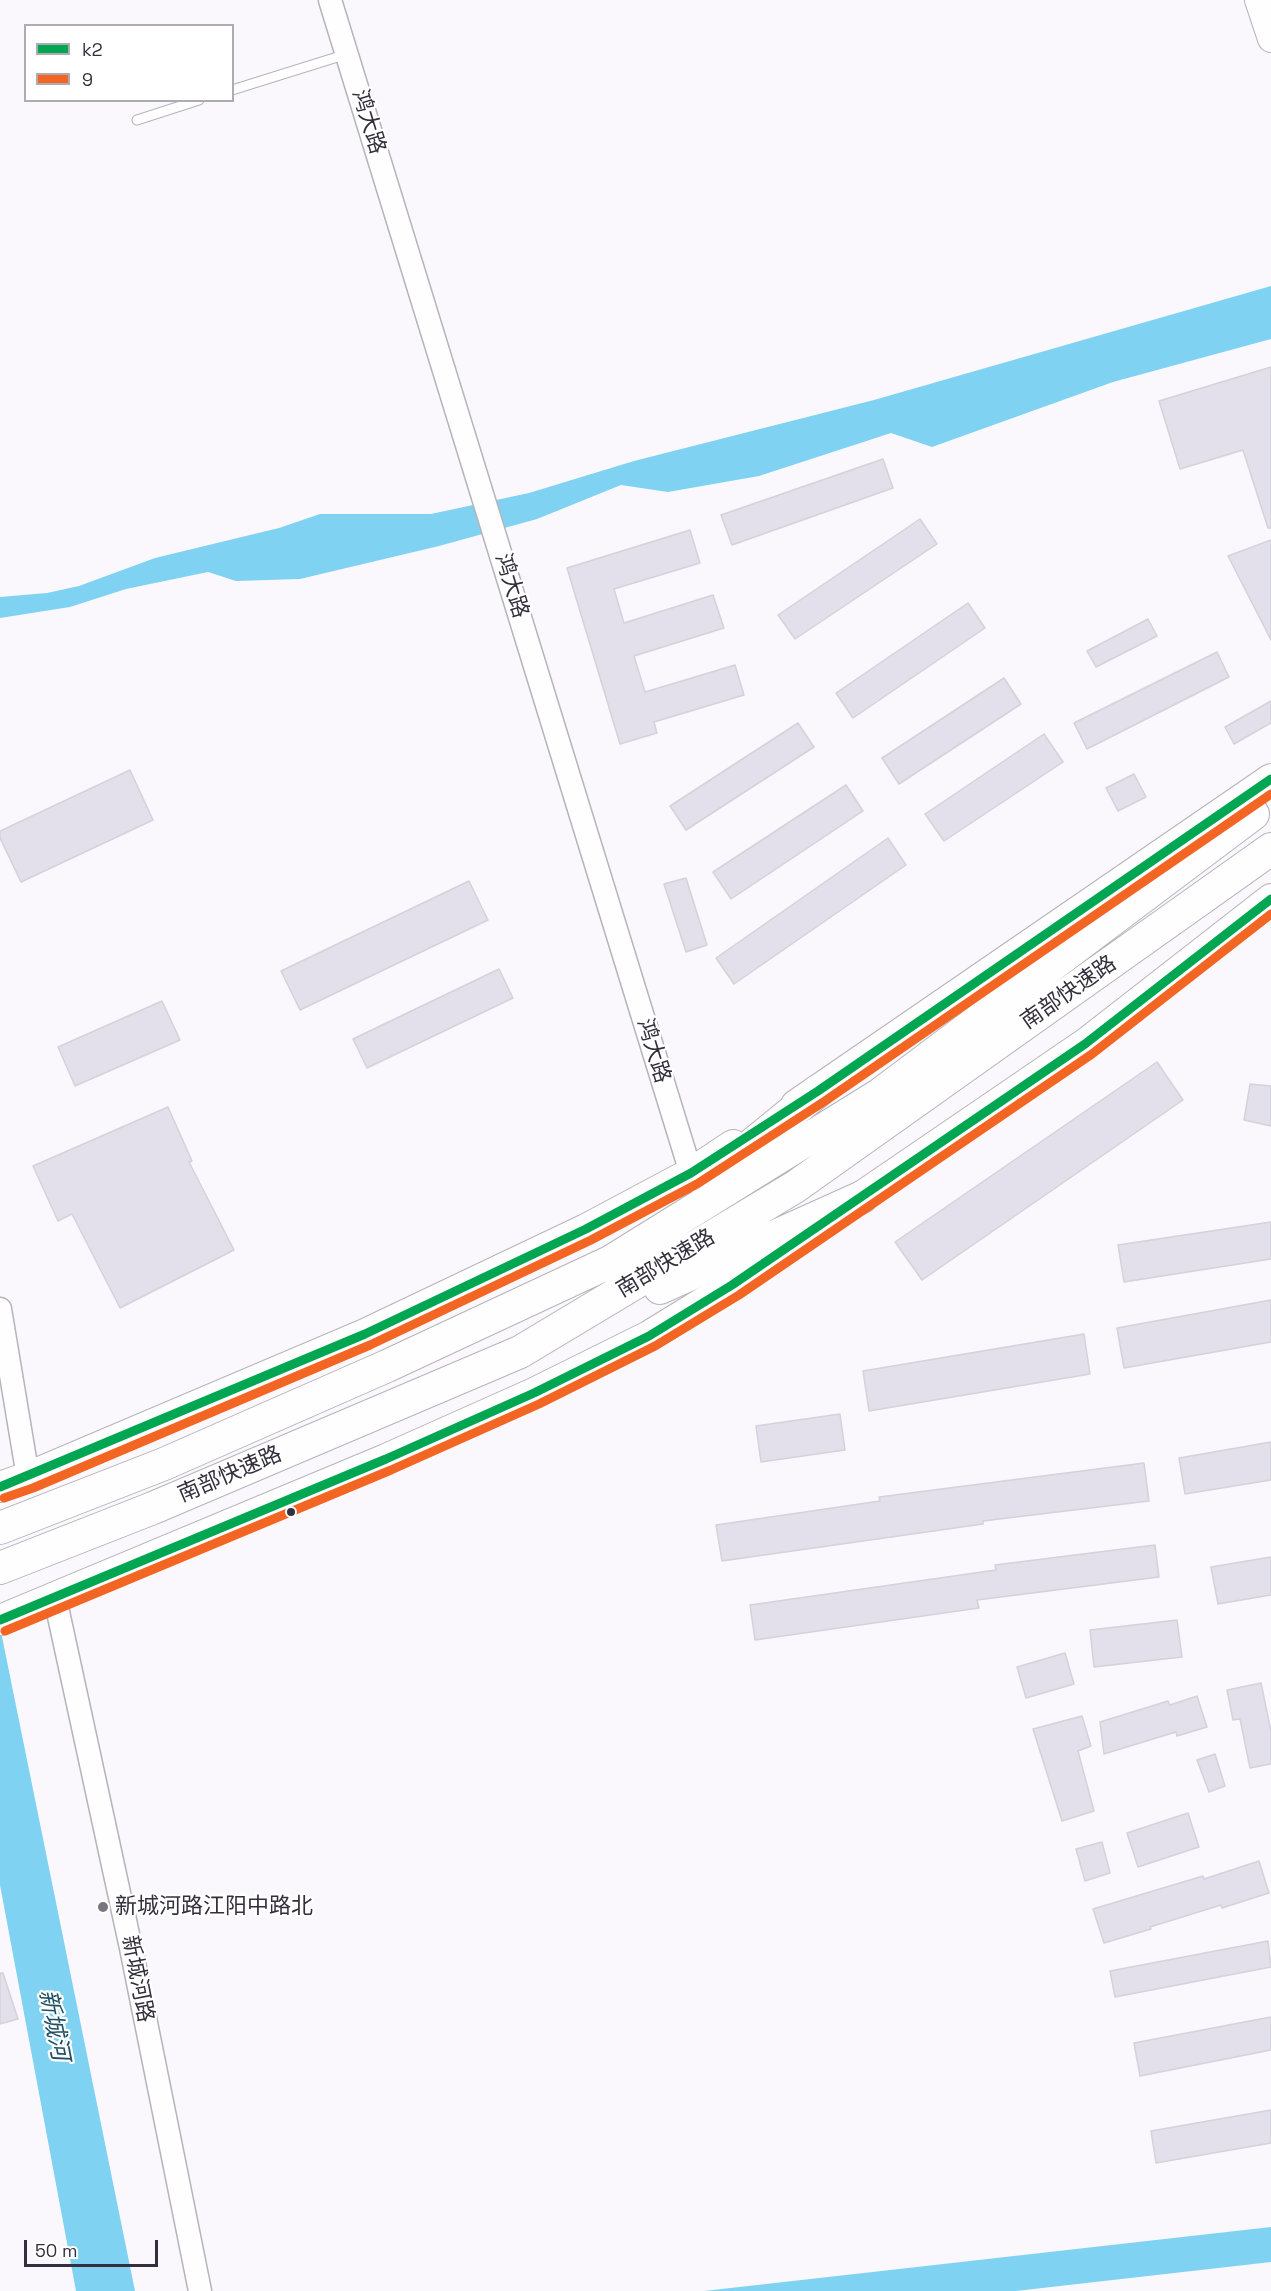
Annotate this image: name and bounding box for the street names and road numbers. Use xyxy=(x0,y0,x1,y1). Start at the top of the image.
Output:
street label: 鸿大路 xyxy=(346,87,390,157)
street label: 鸿大路 xyxy=(489,551,533,621)
street label: 南部快速路 xyxy=(1016,951,1122,1035)
street label: 鸿大路 xyxy=(631,1016,675,1086)
street label: 南部快速路 xyxy=(612,1224,720,1304)
street label: 南部快速路 xyxy=(174,1441,286,1509)
street label: 新城河路 xyxy=(116,1933,158,2025)

